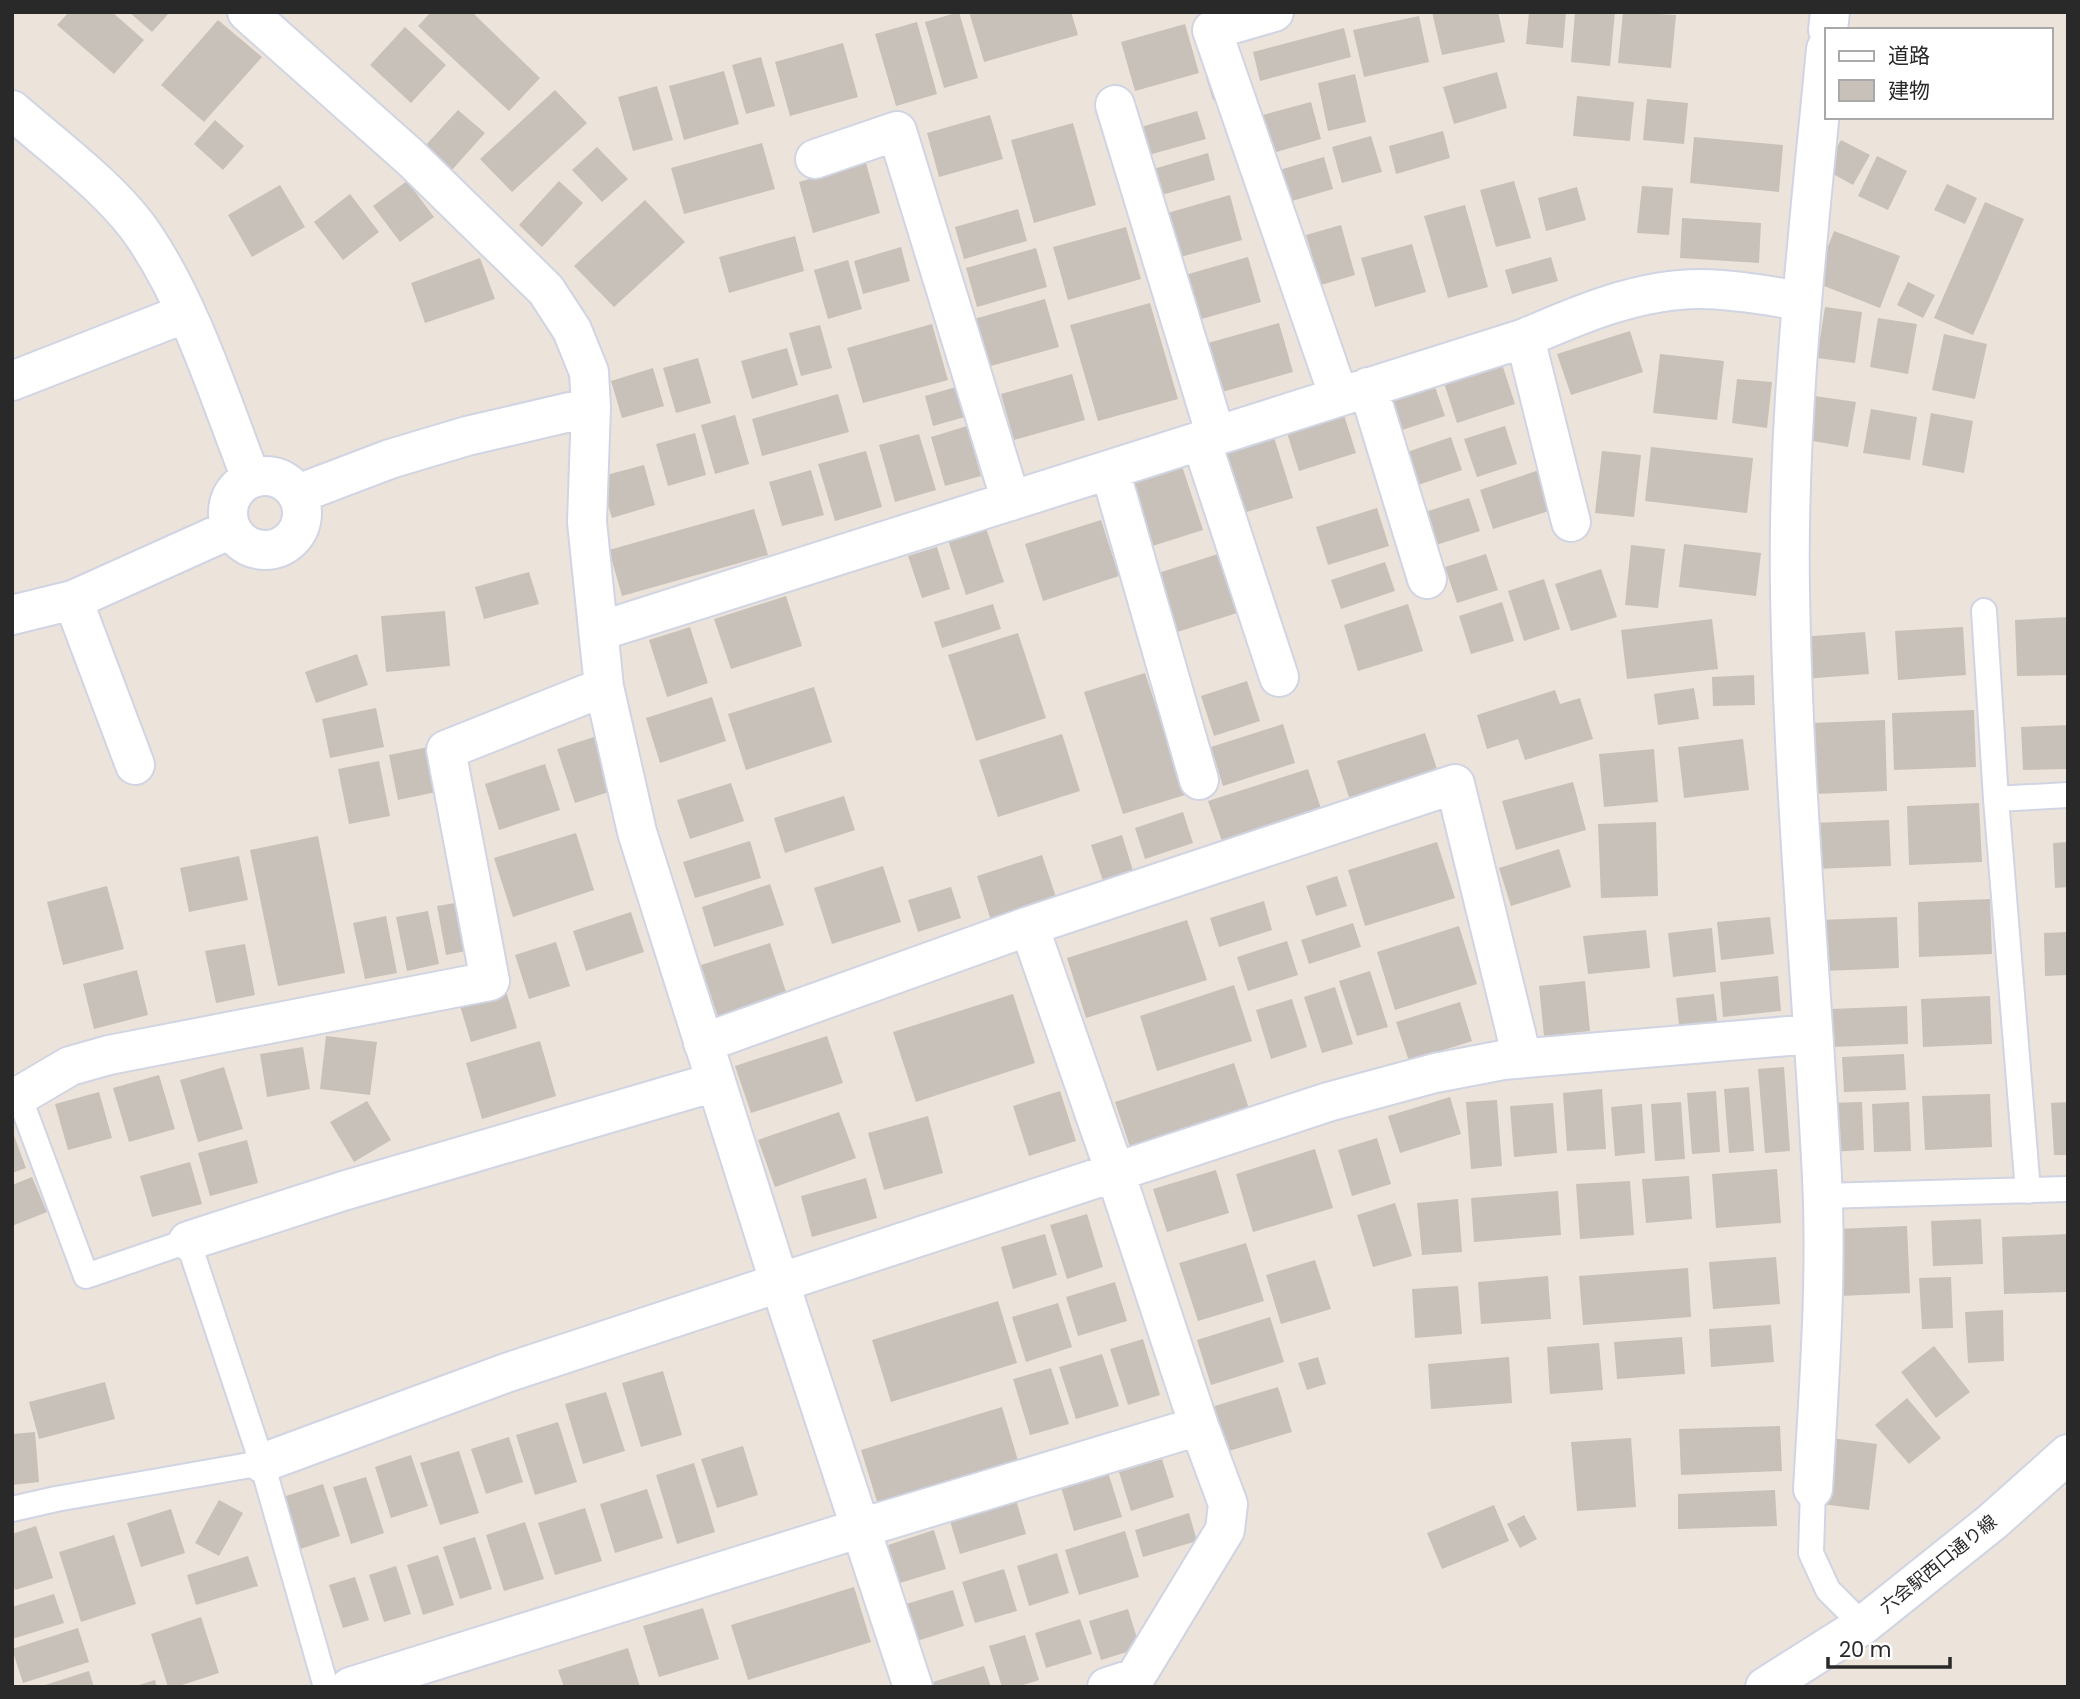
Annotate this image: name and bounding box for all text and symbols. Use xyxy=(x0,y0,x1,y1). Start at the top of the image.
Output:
legend xyxy=(1825,28,2052,119)
text: 道路 xyxy=(1888,41,1930,70)
text: 建物 xyxy=(1888,76,1930,105)
street label: 六会駅西口通り線 xyxy=(1874,1509,2002,1619)
scale bar xyxy=(1828,1626,1951,1670)
text: 20 m xyxy=(1839,1635,1892,1664)

